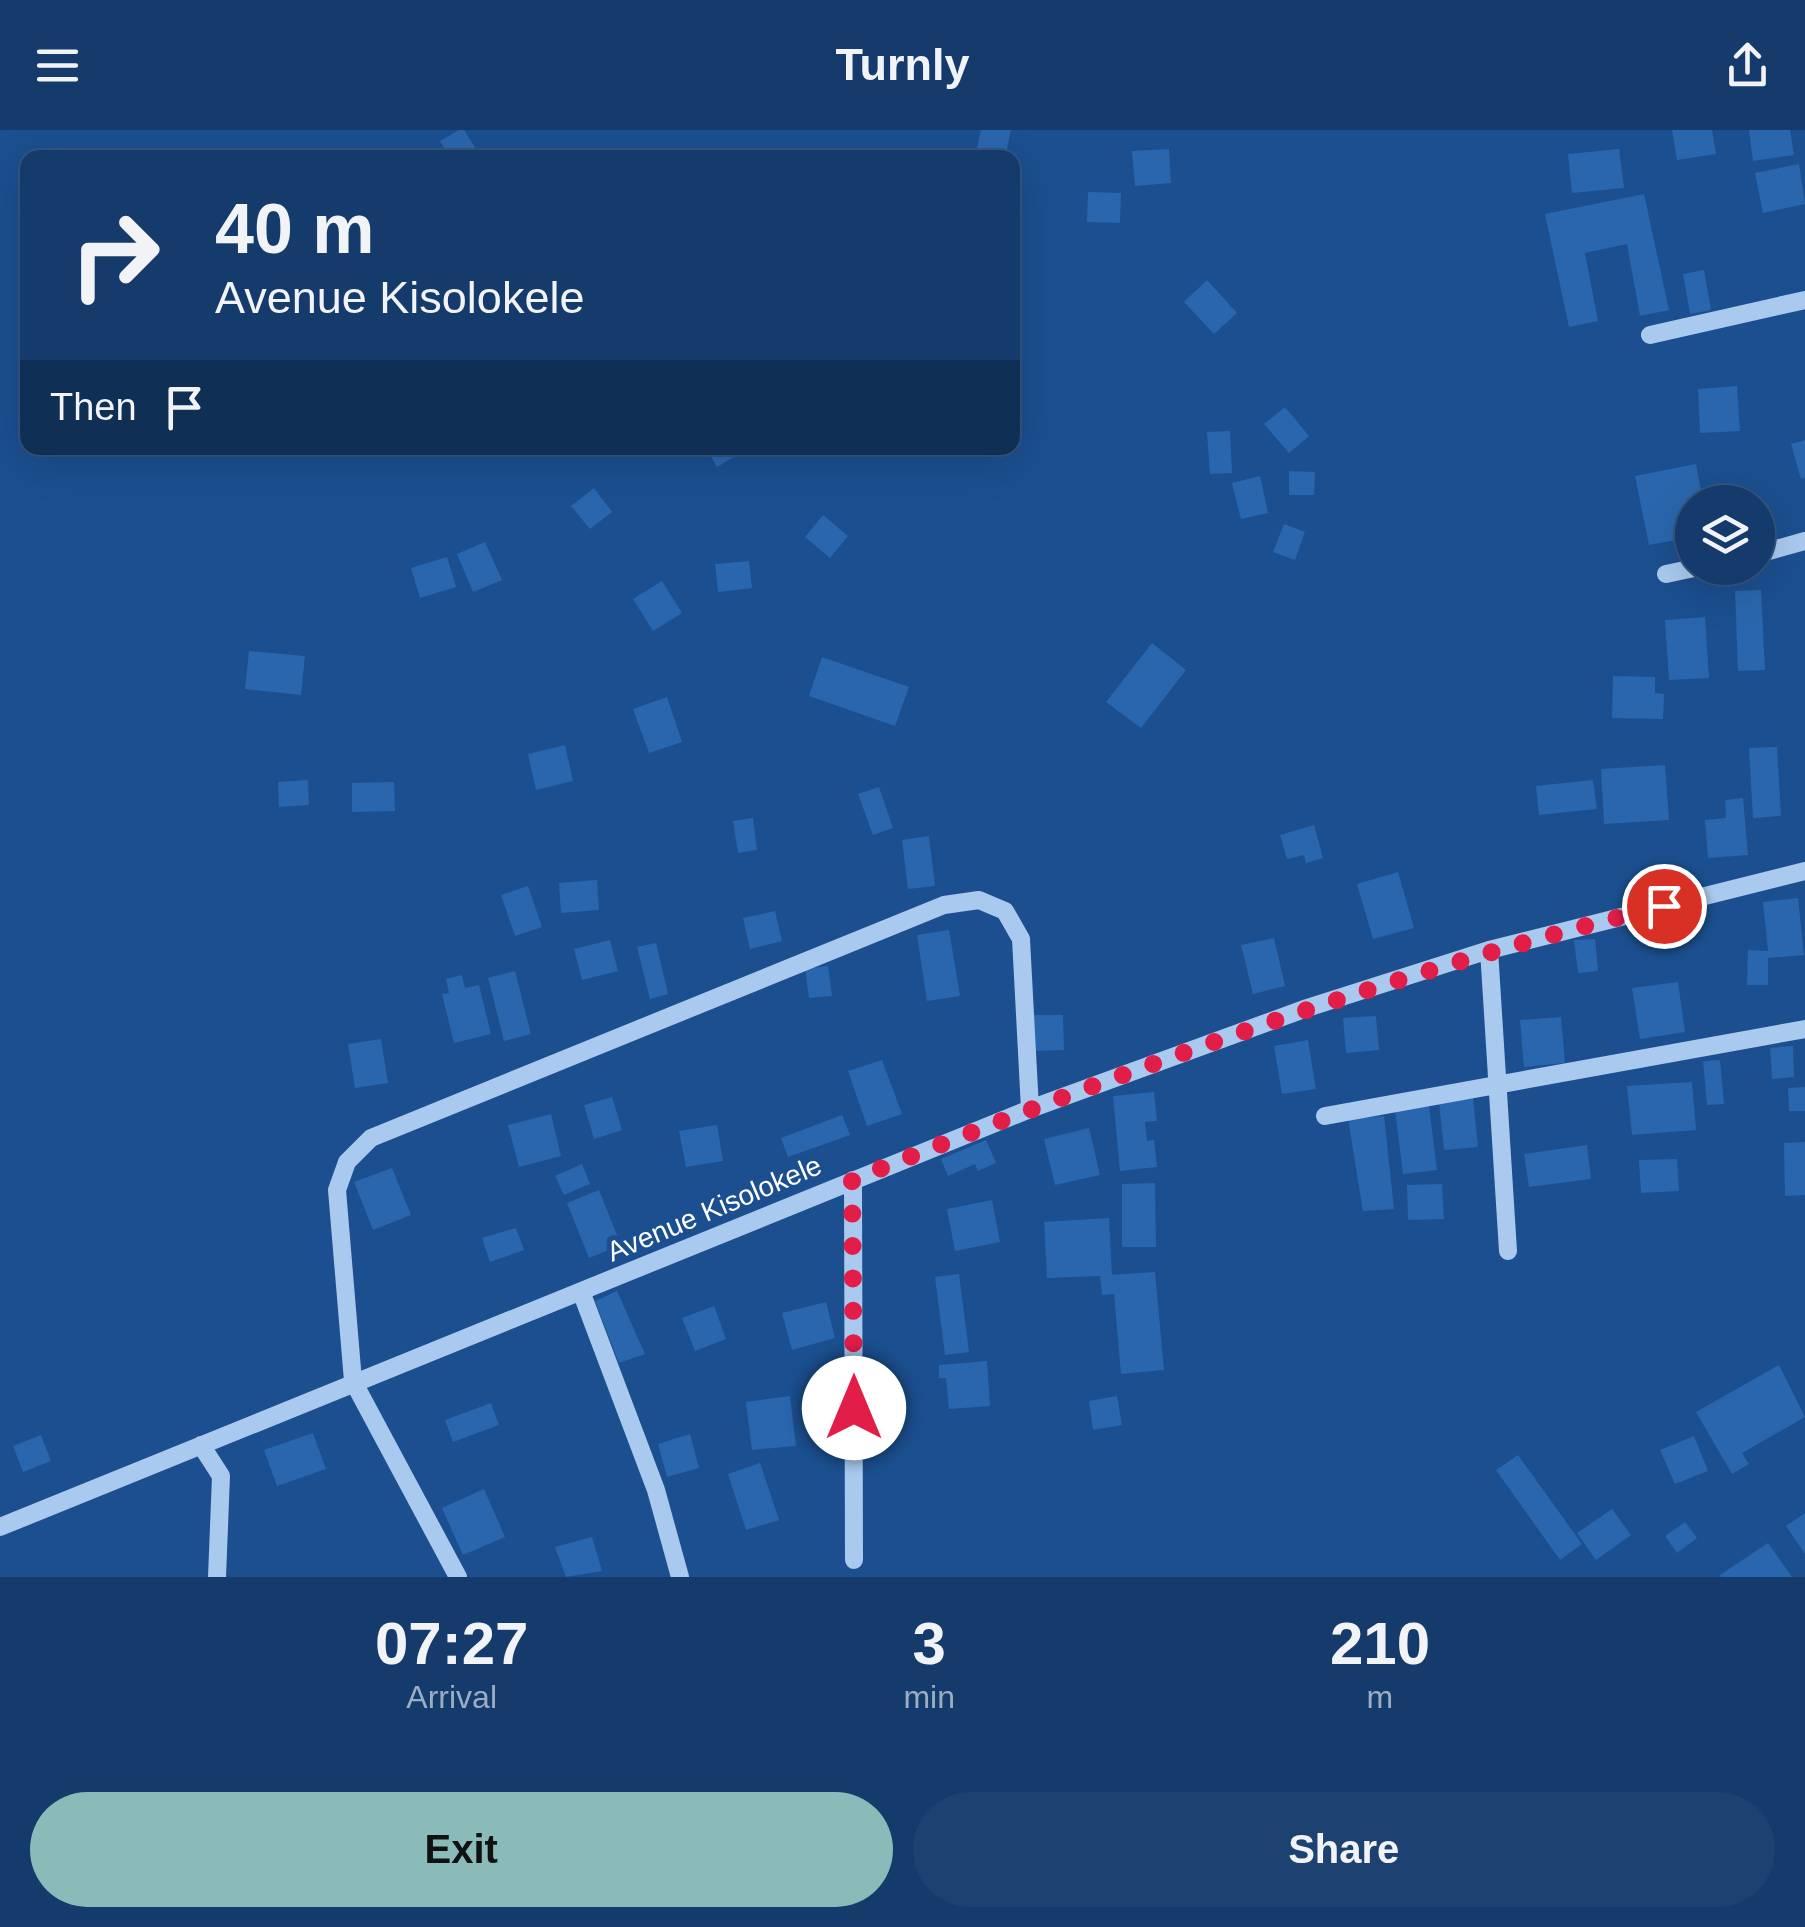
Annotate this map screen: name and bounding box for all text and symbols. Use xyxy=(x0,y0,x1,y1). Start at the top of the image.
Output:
icon: menu xyxy=(30,38,85,93)
icon: share xyxy=(1720,38,1775,93)
text: Turnly xyxy=(835,39,970,90)
icon: right xyxy=(50,190,180,320)
text: 40 m xyxy=(215,190,375,268)
text: Avenue Kisolokele xyxy=(215,272,584,323)
icon: arrive xyxy=(157,380,212,435)
text: Then xyxy=(50,386,137,428)
map controls xyxy=(1675,485,1775,585)
button: layers xyxy=(1675,485,1775,585)
pin xyxy=(1622,864,1707,949)
icon: arrive xyxy=(1637,879,1692,934)
street label: Avenue Kisolokele xyxy=(602,1149,826,1268)
position arrow xyxy=(802,1356,906,1460)
text: 07:27 xyxy=(375,1610,528,1677)
text: 3 xyxy=(912,1610,946,1677)
text: 210 xyxy=(1330,1610,1430,1677)
text: Arrival xyxy=(406,1679,497,1715)
text: min xyxy=(903,1679,955,1715)
text: m xyxy=(1367,1679,1393,1715)
button: Exit xyxy=(30,1792,893,1907)
button: Share xyxy=(913,1792,1775,1907)

